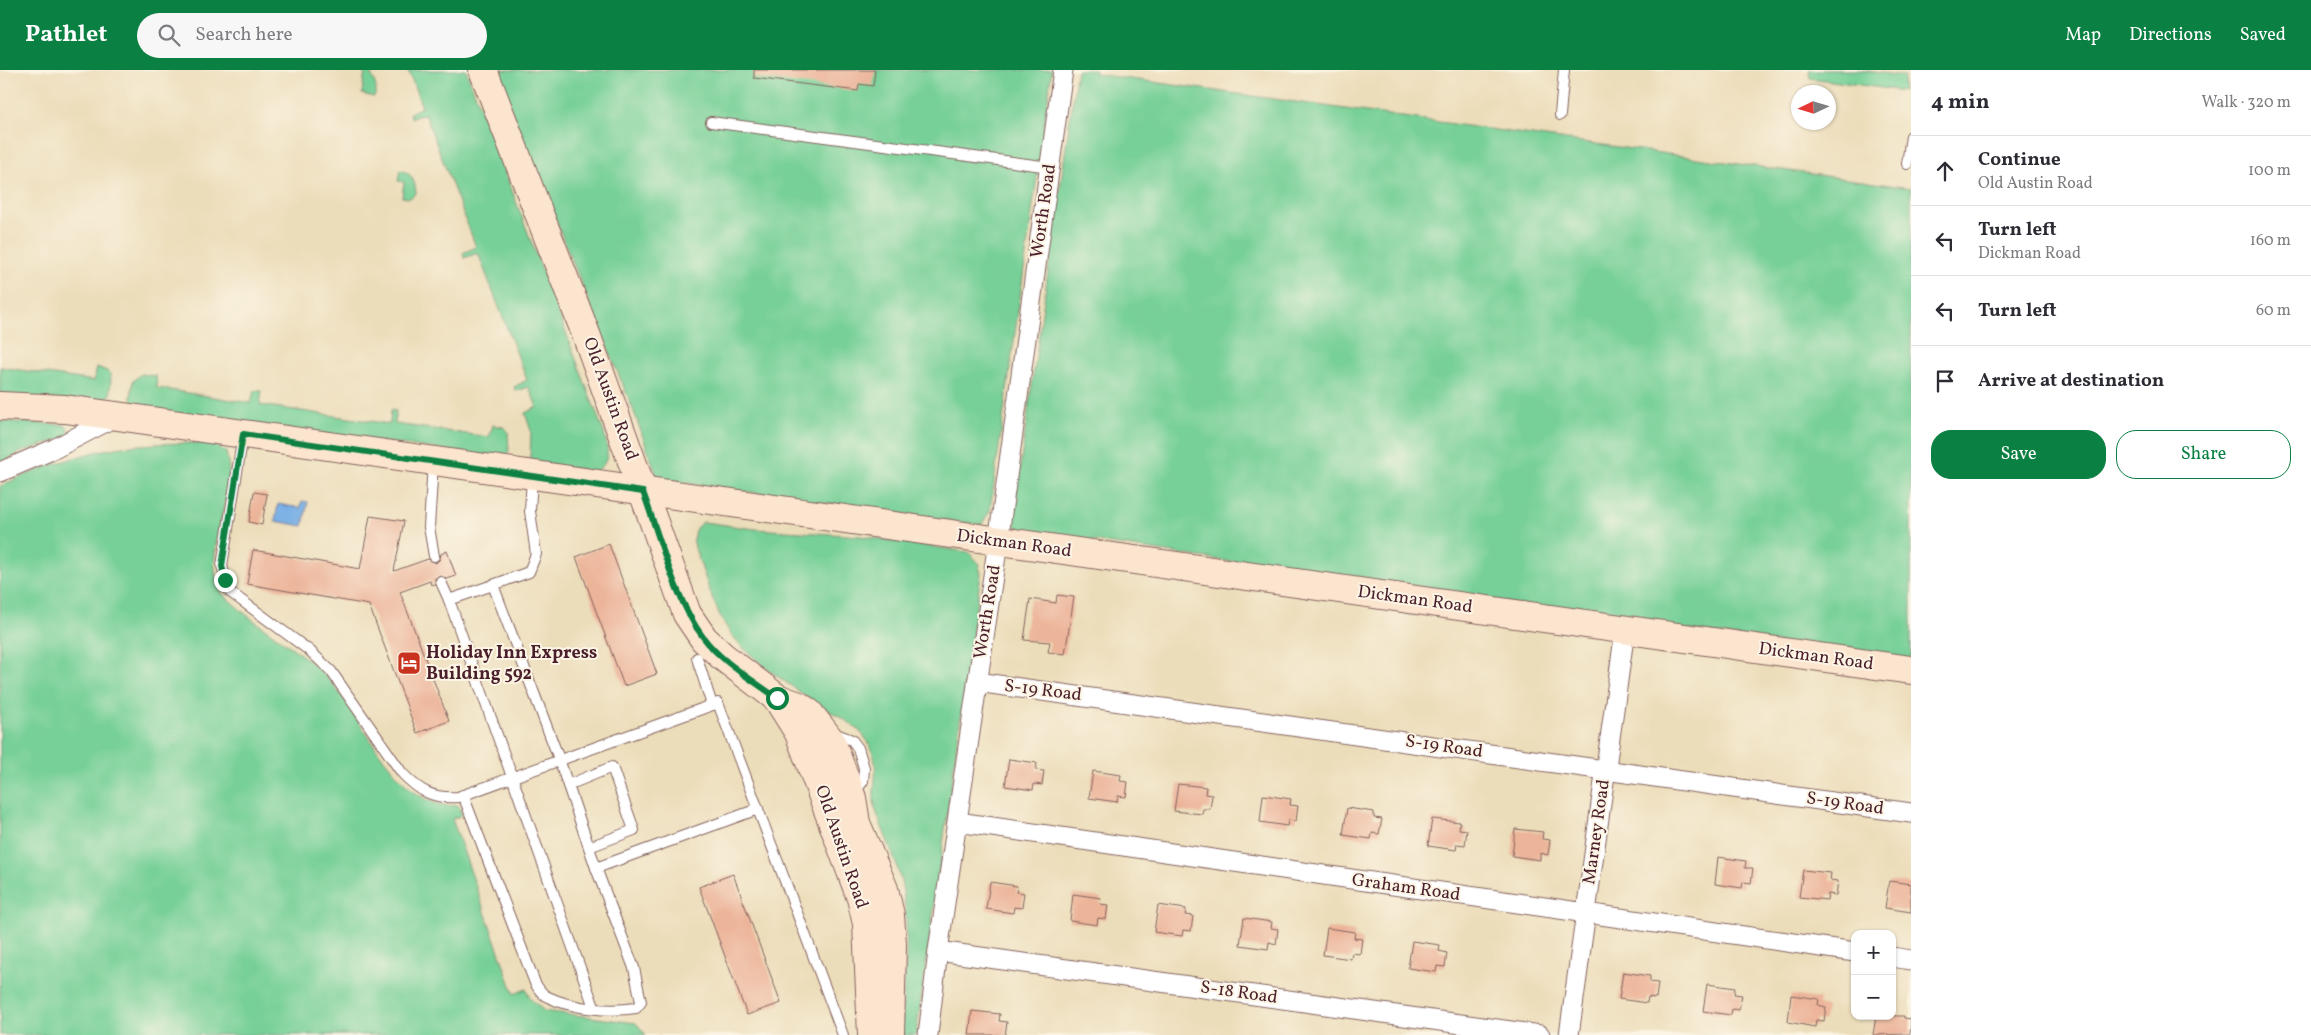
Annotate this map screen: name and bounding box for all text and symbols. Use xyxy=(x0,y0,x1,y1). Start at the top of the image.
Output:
search box xyxy=(137,13,487,58)
text: Pathlet xyxy=(25,18,107,52)
icon: search xyxy=(155,21,183,49)
text: Search here xyxy=(195,22,293,48)
text: Map xyxy=(2065,23,2101,48)
text: Directions xyxy=(2129,23,2212,48)
text: Saved xyxy=(2240,23,2286,48)
north arrow xyxy=(1791,85,1836,130)
text: 4 min xyxy=(1931,88,1990,117)
text: Walk · 320 m xyxy=(2201,92,2291,114)
text: Continue xyxy=(1978,147,2061,173)
icon: ahead xyxy=(1931,157,1959,185)
text: 100 m xyxy=(2248,160,2291,182)
street label: Worth Road xyxy=(1025,162,1063,260)
text: Old Austin Road xyxy=(1978,173,2093,195)
text: Turn left xyxy=(1978,217,2057,243)
icon: left xyxy=(1931,227,1959,255)
text: 160 m xyxy=(2250,230,2291,252)
text: Dickman Road xyxy=(1978,243,2081,265)
icon: left xyxy=(1931,297,1959,325)
text: Turn left xyxy=(1978,298,2057,324)
text: 60 m xyxy=(2256,300,2291,322)
street label: Old Austin Road xyxy=(576,334,644,464)
icon: arrive xyxy=(1931,367,1959,395)
text: Arrive at destination xyxy=(1978,368,2164,394)
button: Save xyxy=(1931,430,2106,479)
button: Share xyxy=(2116,430,2291,479)
street label: Dickman Road xyxy=(955,524,1073,564)
street label: Worth Road xyxy=(968,563,1008,661)
route end xyxy=(214,569,237,592)
street label: Dickman Road xyxy=(1356,580,1474,620)
street label: Dickman Road xyxy=(1757,637,1875,677)
place label: Holiday Inn Express Building 592 xyxy=(426,641,597,687)
hotel icon: Holiday Inn Express Building 592 xyxy=(396,650,422,676)
street label: S-19 Road xyxy=(1003,674,1083,708)
route start xyxy=(766,687,789,710)
street label: S-19 Road xyxy=(1404,729,1484,765)
street label: Marney Road xyxy=(1577,778,1617,886)
street label: Old Austin Road xyxy=(808,782,874,912)
street label: S-19 Road xyxy=(1805,786,1885,822)
street label: Graham Road xyxy=(1350,868,1462,908)
map controls xyxy=(1851,930,1896,1020)
button: + xyxy=(1851,930,1896,975)
street label: S-18 Road xyxy=(1199,975,1279,1011)
button: − xyxy=(1851,975,1896,1020)

